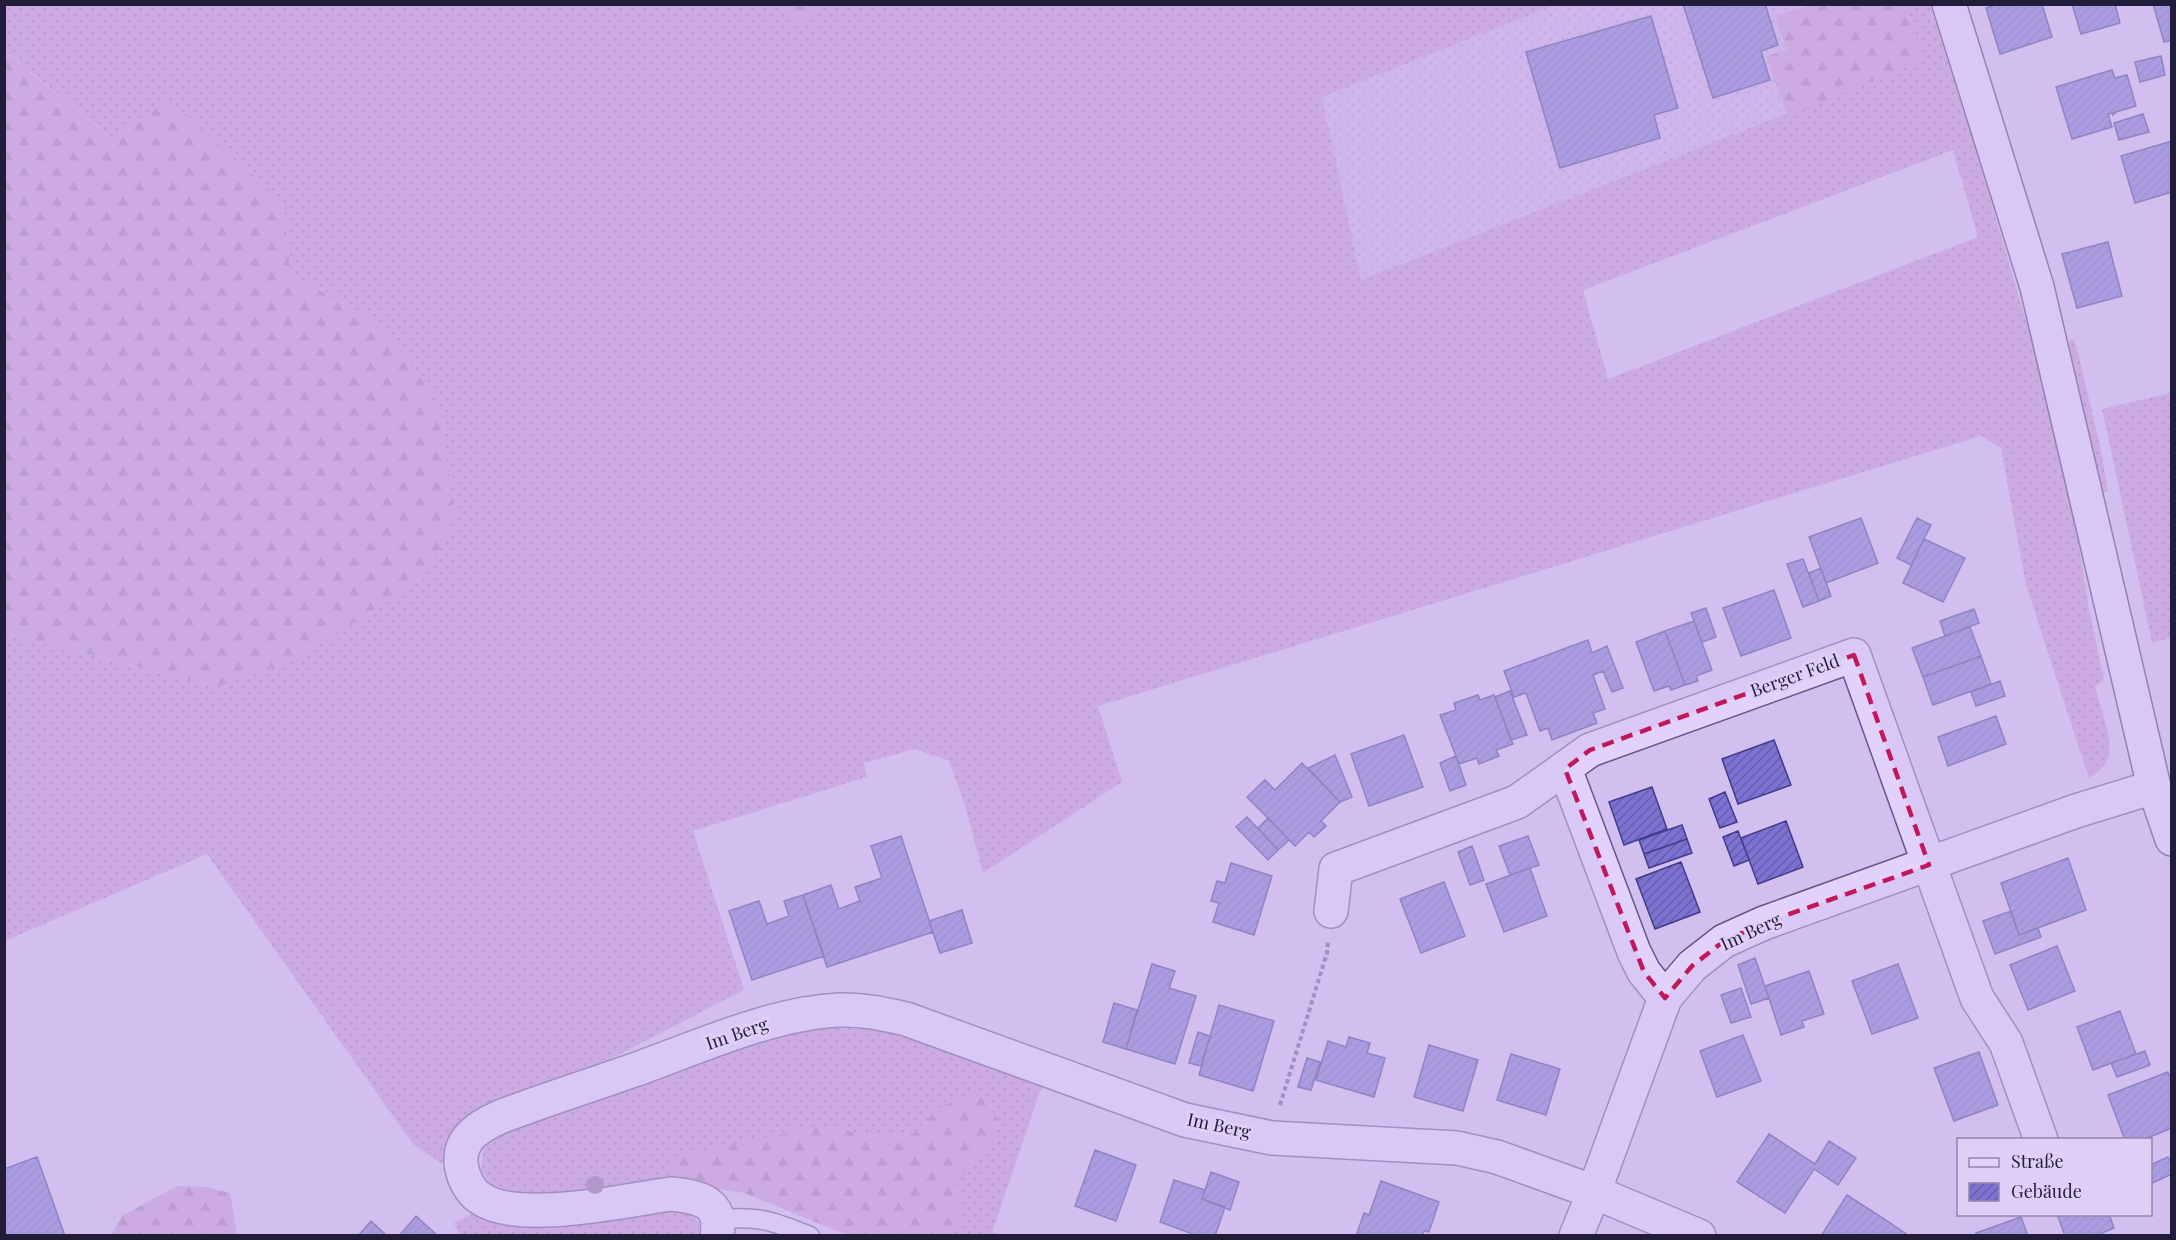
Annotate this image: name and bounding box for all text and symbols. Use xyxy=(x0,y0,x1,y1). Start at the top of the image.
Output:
street label: Berger Feld xyxy=(1747,648,1843,702)
street label: Im Berg xyxy=(1716,906,1785,956)
street label: Im Berg xyxy=(702,1011,771,1055)
street label: Im Berg xyxy=(1185,1107,1254,1144)
legend xyxy=(1957,1138,2152,1216)
text: Straße xyxy=(2011,1149,2064,1173)
text: Gebäude xyxy=(2011,1179,2082,1203)

